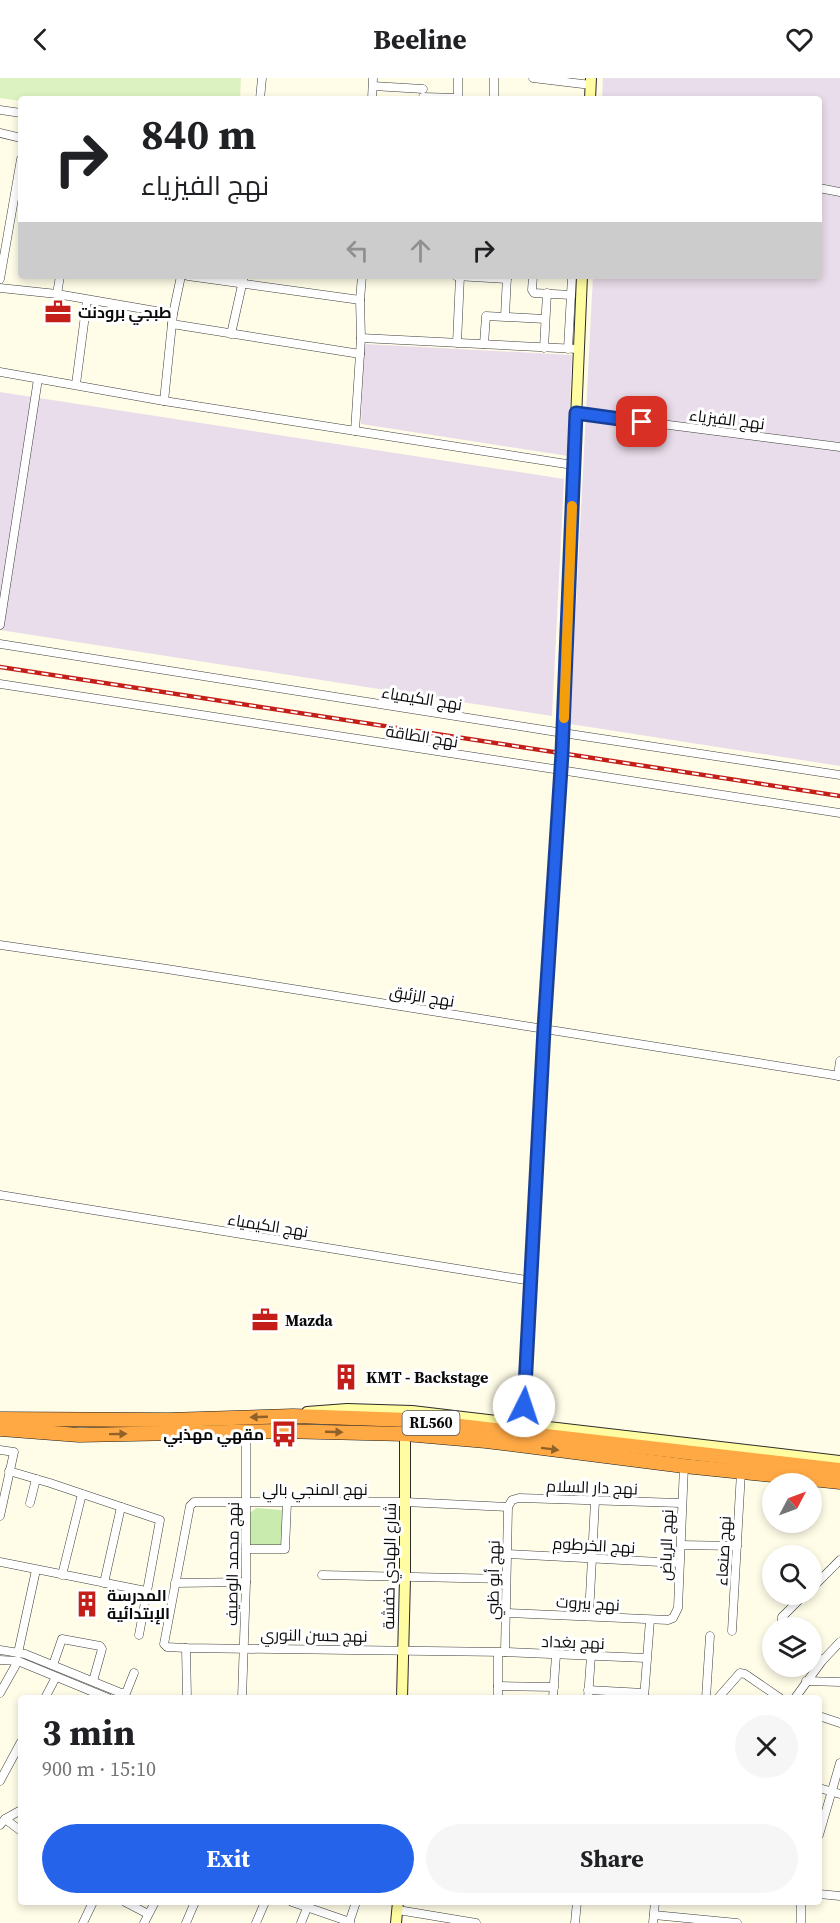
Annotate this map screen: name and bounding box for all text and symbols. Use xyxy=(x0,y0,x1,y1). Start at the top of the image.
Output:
text: Beeline xyxy=(373,21,467,58)
icon: back xyxy=(24,23,57,56)
icon: heart xyxy=(783,23,816,56)
text: 840 m xyxy=(141,105,256,163)
icon: right xyxy=(42,120,120,198)
text: نهج الفيزياء xyxy=(141,167,269,204)
icon: left xyxy=(341,234,374,267)
icon: ahead xyxy=(404,234,437,267)
icon: right xyxy=(467,234,500,267)
office icon: طبجي برودنت xyxy=(43,297,73,327)
place label: طبجي برودنت xyxy=(78,301,172,325)
pin xyxy=(616,396,667,447)
street label: نهج الفيزياء xyxy=(688,403,766,436)
icon: arrive xyxy=(625,405,658,438)
street label: نهج الكيمياء xyxy=(380,681,464,716)
street label: نهج الطاقة xyxy=(384,719,460,754)
street label: نهج الزئبق xyxy=(388,980,456,1013)
street label: نهج الكيمياء xyxy=(226,1208,310,1243)
office icon: Mazda xyxy=(250,1305,280,1335)
place label: Mazda xyxy=(285,1309,333,1331)
building icon: KMT - Backstage xyxy=(331,1362,361,1392)
place label: KMT - Backstage xyxy=(366,1366,488,1388)
position arrow xyxy=(492,1374,556,1438)
road number: RL560 xyxy=(402,1411,460,1435)
one-way arrow xyxy=(250,1413,269,1422)
bus stop icon: مقهي مهذبي xyxy=(269,1419,299,1449)
place label: مقهي مهذبي xyxy=(163,1423,264,1447)
one-way arrow xyxy=(325,1428,344,1437)
one-way arrow xyxy=(109,1430,128,1439)
one-way arrow xyxy=(540,1444,559,1454)
north arrow xyxy=(762,1473,822,1533)
map controls xyxy=(762,1473,822,1677)
street label: نهج دار السلام xyxy=(546,1474,638,1501)
street label: نهج المنجي بالي xyxy=(262,1478,368,1503)
street label: نهج محمد الوصيف xyxy=(220,1502,245,1626)
street label: شارع الهادي خفشة xyxy=(377,1503,404,1630)
street label: نهج الرياض xyxy=(654,1509,679,1581)
street label: نهج صنعاء xyxy=(710,1515,737,1587)
street label: نهج الخرطوم xyxy=(552,1532,636,1559)
street label: نهج أبو ظبي xyxy=(481,1540,508,1620)
button: search xyxy=(762,1545,822,1605)
place label: المدرسة الإبتدائية xyxy=(107,1584,170,1625)
building icon: المدرسة الإبتدائية xyxy=(72,1589,102,1619)
street label: نهج بيروت xyxy=(556,1590,620,1617)
button: layers xyxy=(762,1617,822,1677)
street label: نهج حسن النوري xyxy=(260,1623,368,1650)
street label: نهج بغداد xyxy=(541,1630,605,1655)
text: 3 min xyxy=(42,1708,135,1757)
button: close xyxy=(735,1715,798,1778)
text: 900 m · 15:10 xyxy=(42,1755,156,1783)
button: Exit xyxy=(42,1824,414,1893)
button: Share xyxy=(426,1824,798,1893)

